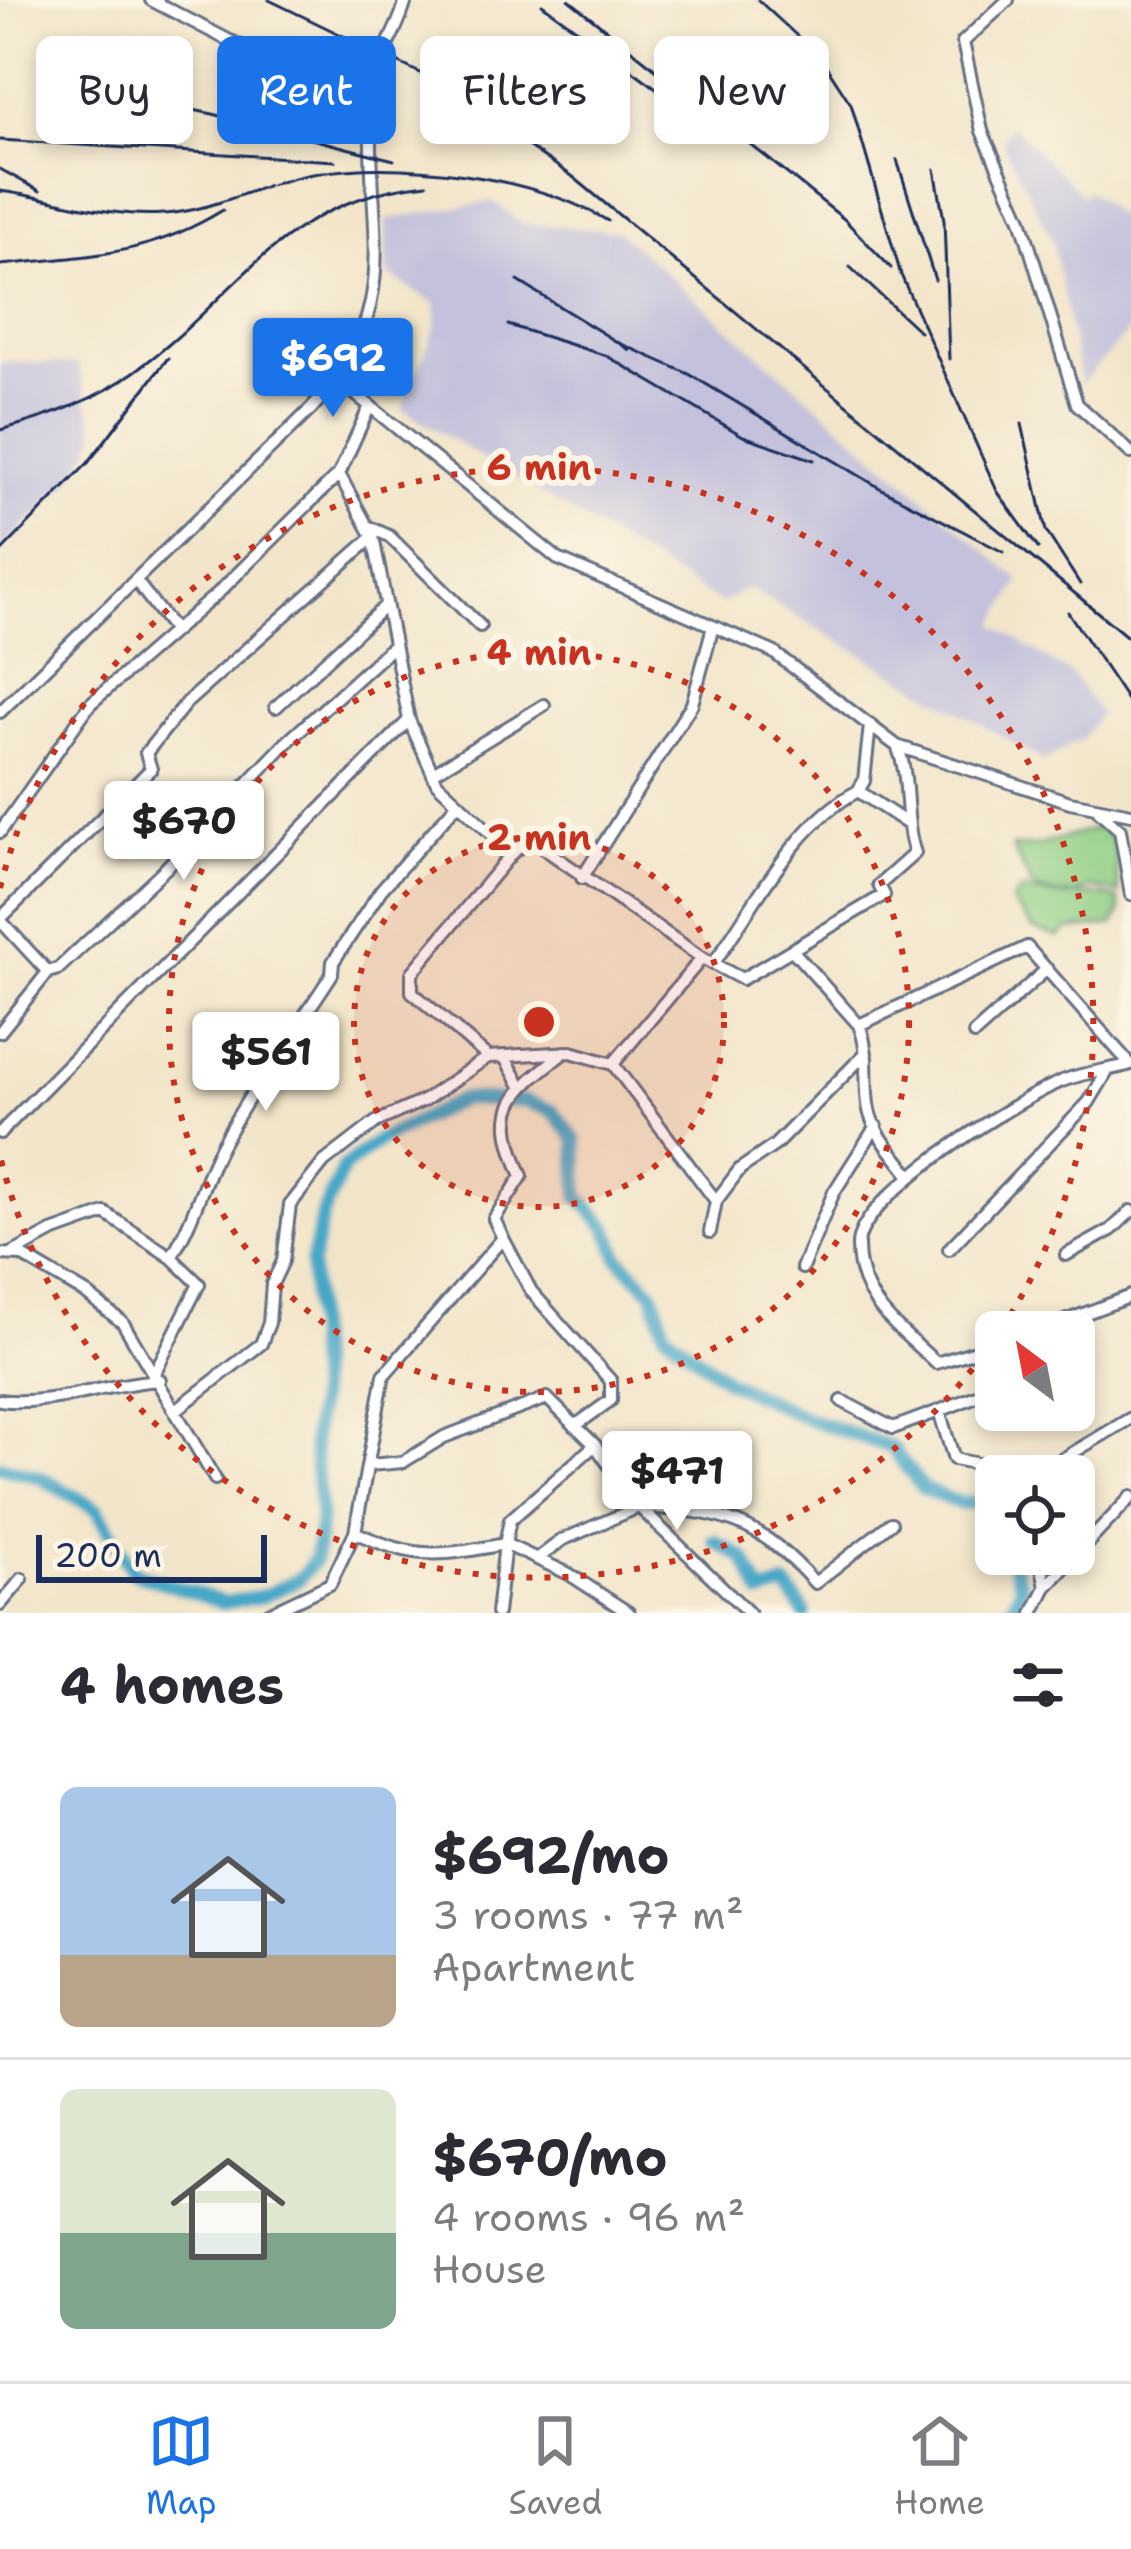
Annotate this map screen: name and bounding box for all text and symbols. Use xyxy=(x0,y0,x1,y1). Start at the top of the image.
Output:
chip: Buy xyxy=(36,36,193,144)
chip: Rent xyxy=(217,36,396,144)
chip: Filters xyxy=(420,36,630,144)
chip: New xyxy=(654,36,829,144)
pin: $692 xyxy=(262,318,404,420)
text: $692 xyxy=(280,331,386,383)
text: 6 min xyxy=(487,443,592,492)
text: 4 min xyxy=(487,628,592,677)
pin: $670 xyxy=(113,781,255,883)
text: $670 xyxy=(131,794,237,846)
text: 2 min xyxy=(487,813,592,862)
centre of rings xyxy=(518,1001,560,1043)
pin: $561 xyxy=(195,1012,337,1114)
text: $561 xyxy=(219,1025,313,1077)
north arrow xyxy=(975,1311,1095,1431)
map controls xyxy=(975,1311,1095,1575)
pin: $471 xyxy=(606,1431,748,1533)
text: $471 xyxy=(629,1444,725,1496)
button: locate xyxy=(975,1455,1095,1575)
scale bar xyxy=(36,1529,267,1582)
text: 200 m xyxy=(54,1533,162,1578)
text: 4 homes xyxy=(60,1651,284,1719)
icon: filters xyxy=(1005,1652,1071,1718)
text: $692/mo xyxy=(432,1821,670,1889)
icon: home xyxy=(156,1835,300,1979)
text: 3 rooms · 77 m² xyxy=(432,1889,744,1941)
text: Apartment xyxy=(432,1941,635,1993)
text: $670/mo xyxy=(432,2123,668,2191)
icon: home xyxy=(156,2137,300,2281)
text: 4 rooms · 96 m² xyxy=(432,2191,745,2243)
text: House xyxy=(432,2243,547,2295)
tab: Map xyxy=(146,2408,217,2525)
tab: Saved xyxy=(509,2408,602,2525)
tab: Home xyxy=(894,2408,985,2525)

